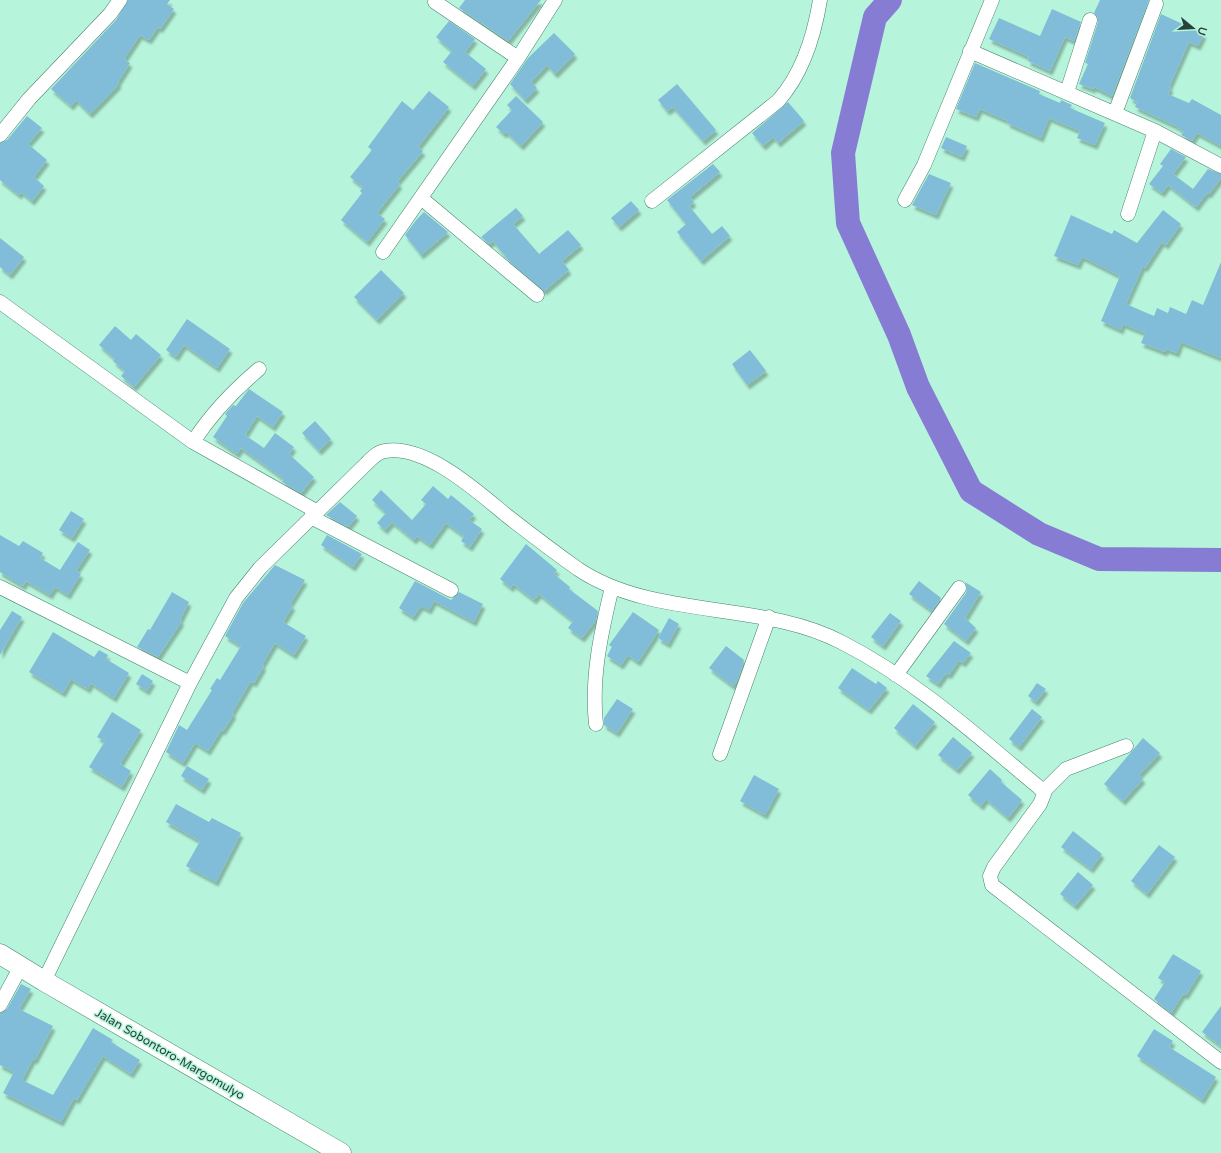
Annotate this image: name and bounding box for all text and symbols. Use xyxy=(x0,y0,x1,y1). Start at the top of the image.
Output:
north arrow xyxy=(1173,8,1213,48)
text: U xyxy=(1195,25,1210,37)
street label: Jalan Sobontoro-Margomulyo xyxy=(93,1005,247,1103)

